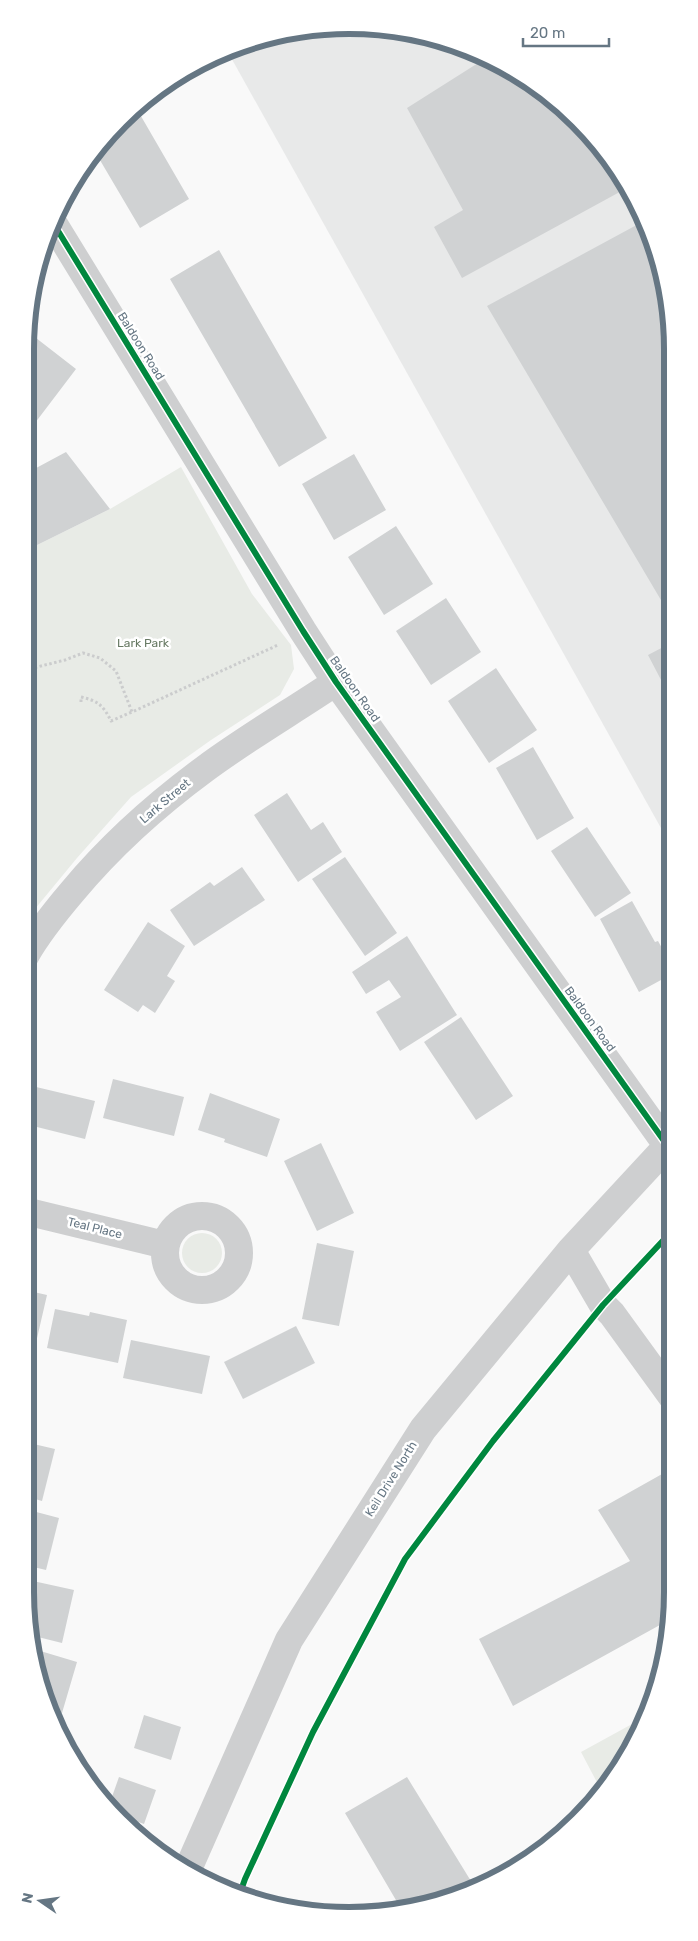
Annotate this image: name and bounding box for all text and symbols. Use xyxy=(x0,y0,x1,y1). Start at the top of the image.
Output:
scale bar xyxy=(523,15,609,47)
text: 20 m xyxy=(530,24,565,42)
street label: Baldoon Road xyxy=(115,310,167,382)
park label: Lark Park xyxy=(117,636,170,650)
street label: Baldoon Road xyxy=(327,653,383,725)
street label: Lark Street xyxy=(137,776,193,826)
street label: Baldoon Road xyxy=(562,984,618,1054)
street label: Teal Place xyxy=(66,1214,124,1242)
street label: Keil Drive North xyxy=(362,1439,420,1519)
north arrow xyxy=(15,1876,65,1926)
text: N xyxy=(18,1891,37,1905)

